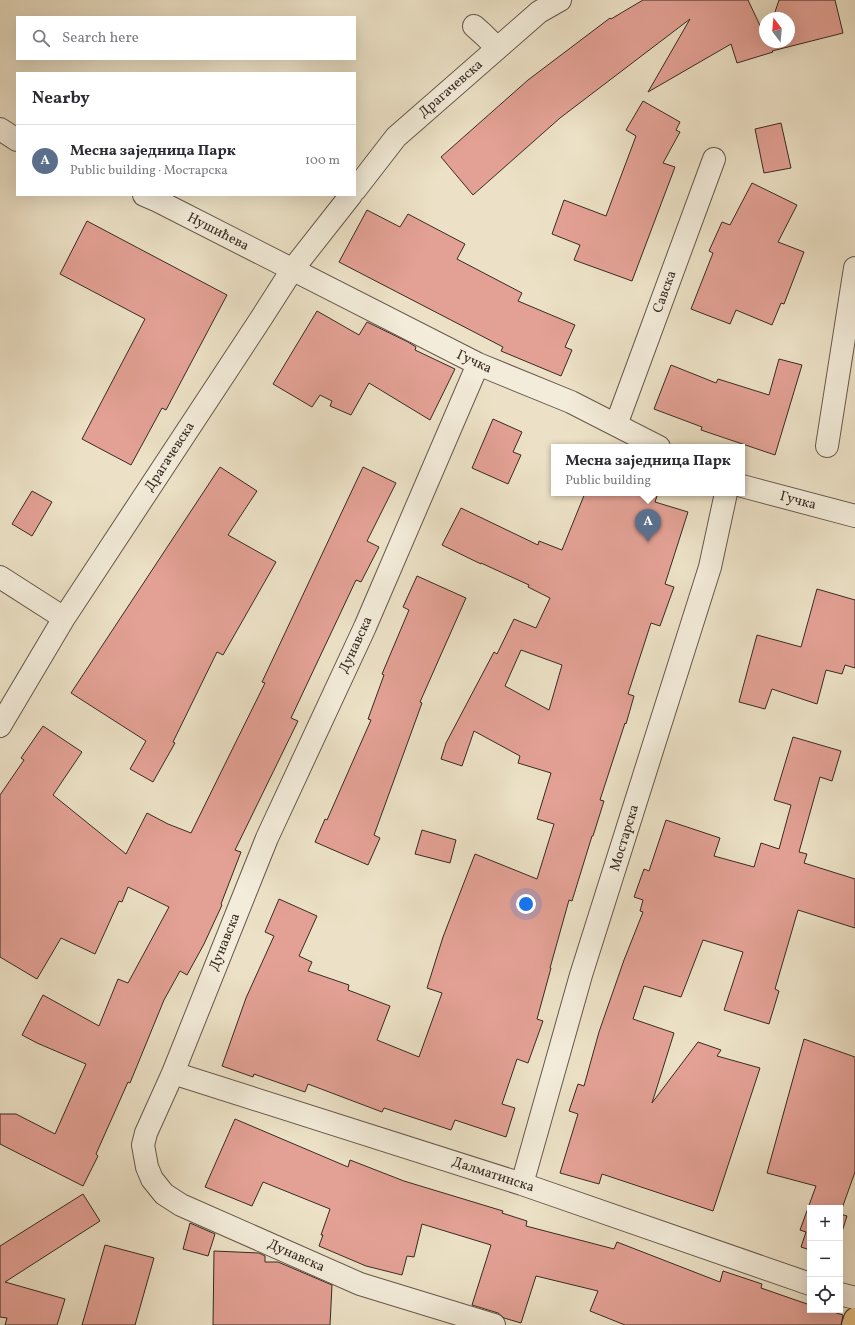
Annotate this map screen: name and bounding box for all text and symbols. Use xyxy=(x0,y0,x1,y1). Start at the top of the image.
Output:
north arrow xyxy=(759,12,795,48)
search box xyxy=(16,16,356,60)
icon: search xyxy=(30,27,52,49)
text: Search here xyxy=(62,28,139,49)
street label: Драгачевска xyxy=(415,56,487,122)
text: Nearby xyxy=(32,87,90,110)
text: Месна заједница Парк xyxy=(70,141,236,162)
text: A xyxy=(40,152,50,170)
text: 100 m xyxy=(305,152,340,170)
text: Public building · Мостарска xyxy=(70,162,228,180)
street label: Нушићева xyxy=(184,208,252,256)
street label: Савска xyxy=(649,268,681,316)
street label: Гучка xyxy=(453,346,495,378)
street label: Драгачевска xyxy=(140,418,200,496)
popup xyxy=(551,444,745,496)
text: Месна заједница Парк xyxy=(565,451,731,472)
text: Public building xyxy=(565,472,651,490)
street label: Гучка xyxy=(778,487,818,515)
pin: A xyxy=(635,509,661,542)
street label: Дунавска xyxy=(335,614,377,676)
street label: Мостарска xyxy=(606,802,644,874)
your location xyxy=(516,894,536,914)
street label: Дунавска xyxy=(205,910,245,974)
street label: Далматинска xyxy=(449,1153,537,1197)
map controls xyxy=(807,1205,843,1313)
button: + xyxy=(807,1205,843,1241)
street label: Дунавска xyxy=(264,1235,328,1277)
button: − xyxy=(807,1241,843,1277)
button: locate xyxy=(807,1277,843,1313)

